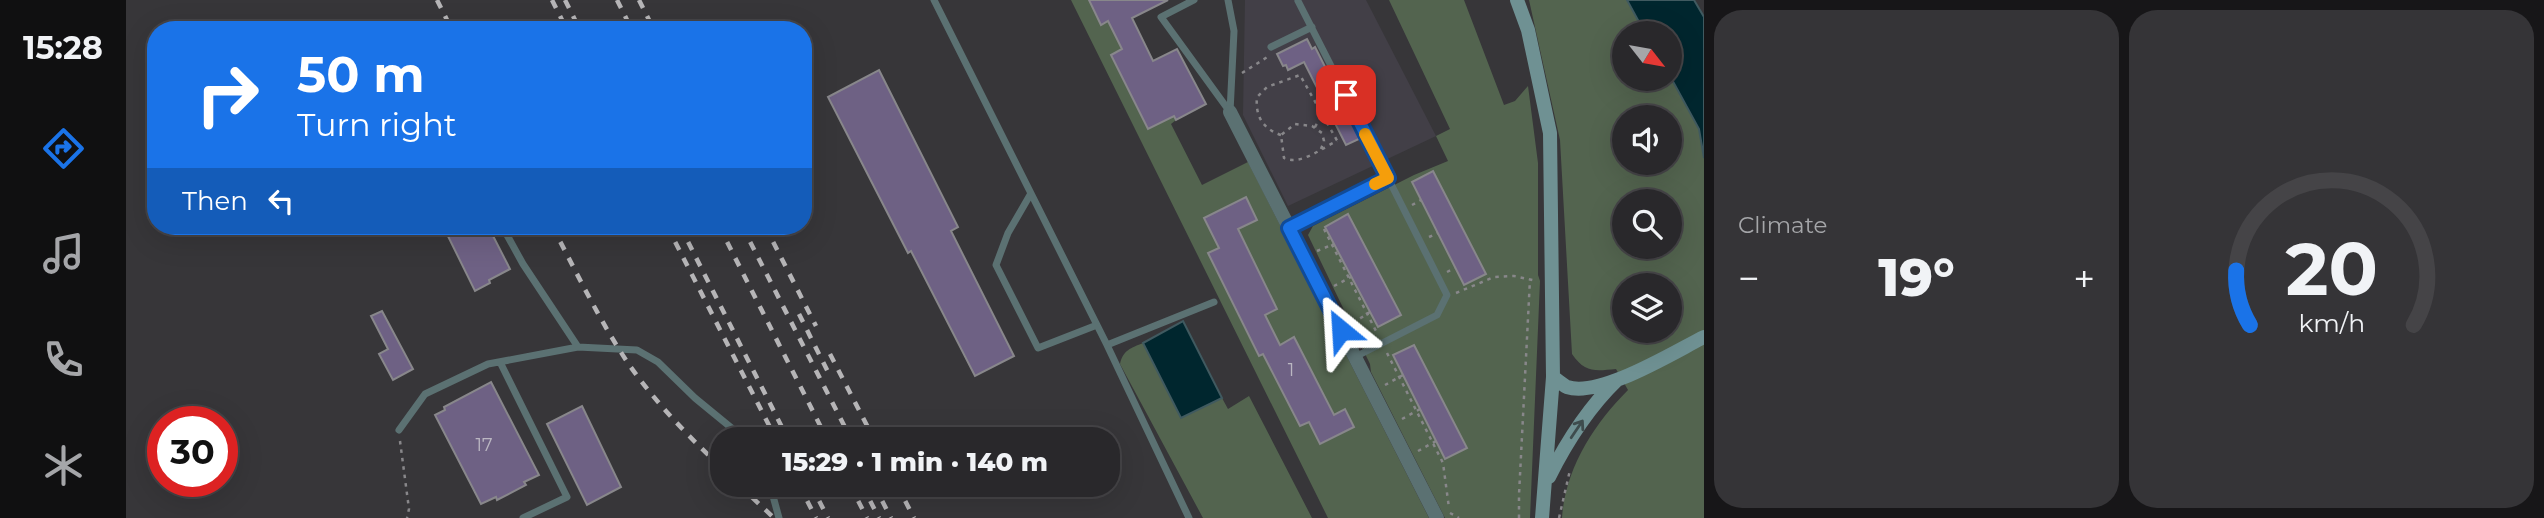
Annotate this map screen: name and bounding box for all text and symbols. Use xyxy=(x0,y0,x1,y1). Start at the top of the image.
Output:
north arrow xyxy=(1612,21,1682,91)
map controls xyxy=(1612,21,1682,343)
text: 15:28 xyxy=(23,28,103,67)
text: 50 m xyxy=(297,45,425,104)
icon: right xyxy=(182,49,273,140)
pin xyxy=(1316,65,1376,125)
icon: arrive xyxy=(1327,76,1365,114)
text: Turn right xyxy=(297,105,457,144)
button: sound xyxy=(1612,105,1682,175)
icon: directions xyxy=(39,124,88,173)
icon: left xyxy=(262,182,300,220)
text: Then xyxy=(182,185,248,217)
button: search xyxy=(1612,189,1682,259)
text: Climate xyxy=(1738,211,1827,239)
text: 20 xyxy=(2285,225,2378,313)
icon: music xyxy=(39,229,88,278)
text: 19° xyxy=(1878,246,1955,309)
text: − xyxy=(1738,255,1760,302)
text: + xyxy=(2073,255,2095,302)
button: layers xyxy=(1612,273,1682,343)
position arrow xyxy=(1304,293,1378,367)
text: km/h xyxy=(2298,308,2365,338)
icon: phone xyxy=(39,335,88,384)
house number: 1 xyxy=(1288,359,1294,381)
speed limit sign: 30 xyxy=(147,406,238,497)
one-way arrow xyxy=(1570,420,1584,439)
house number: 17 xyxy=(475,434,493,456)
icon: climate xyxy=(39,441,88,490)
text: 15:29 · 1 min · 140 m xyxy=(782,446,1048,478)

